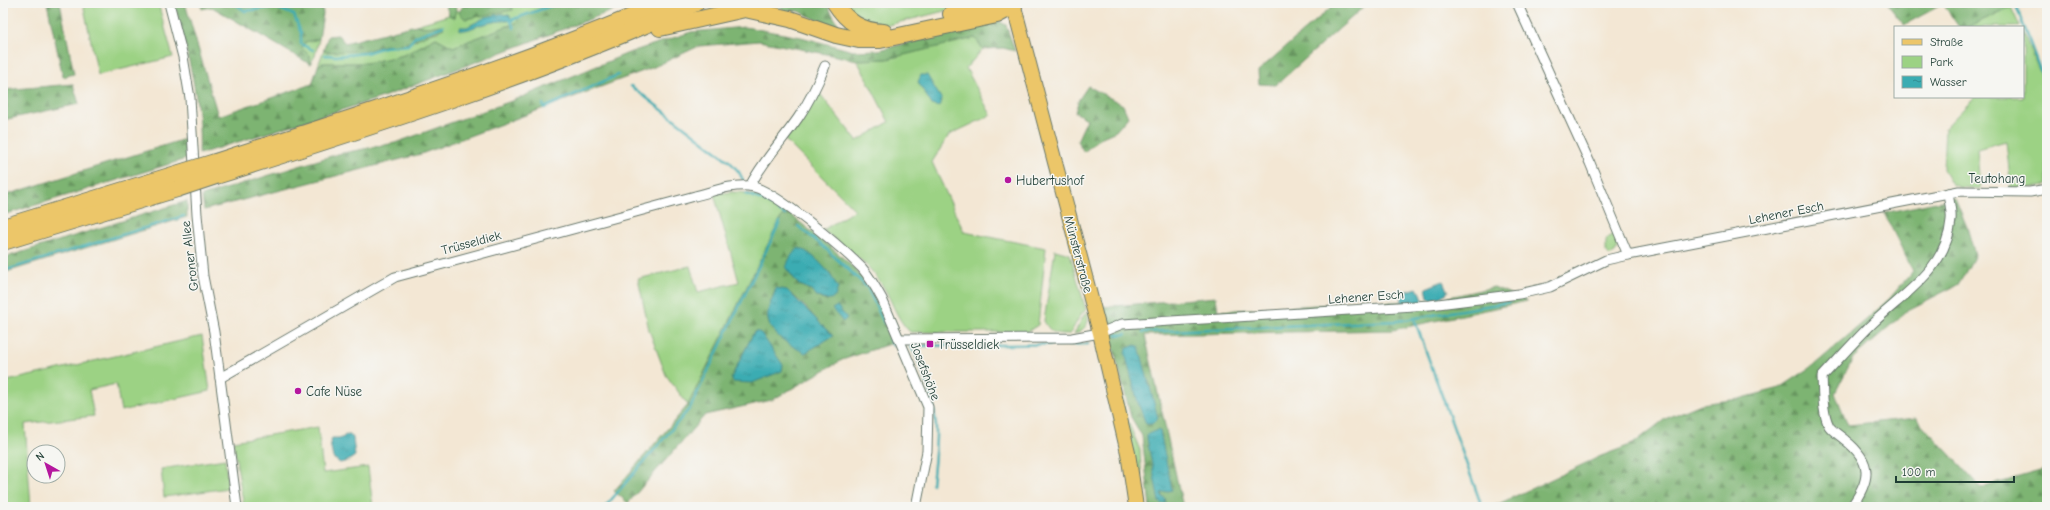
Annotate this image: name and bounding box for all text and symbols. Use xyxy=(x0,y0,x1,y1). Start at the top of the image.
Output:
legend xyxy=(1894,26,2024,98)
text: Straße xyxy=(1930,35,1963,49)
text: Park xyxy=(1930,55,1953,69)
text: Wasser xyxy=(1930,75,1967,89)
street label: Teutohang xyxy=(1969,171,2025,186)
place label: Hubertushof xyxy=(1016,173,1085,188)
marker: Hubertushof xyxy=(1003,175,1013,185)
street label: Lehener Esch xyxy=(1747,198,1825,227)
street label: Münsterstraße xyxy=(1061,214,1096,295)
street label: Groner Allee xyxy=(178,220,201,292)
street label: Trüsseldiek xyxy=(440,227,503,258)
street label: Lehener Esch xyxy=(1328,286,1404,307)
place label: Trüsseldiek xyxy=(938,337,1000,352)
marker: Trüsseldiek xyxy=(925,339,935,349)
street label: Josefshöhe xyxy=(908,340,944,403)
place label: Cafe Nüse xyxy=(306,384,363,399)
marker: Cafe Nüse xyxy=(293,386,303,396)
north arrow xyxy=(26,444,66,484)
text: N xyxy=(33,449,47,464)
scale bar xyxy=(1896,458,2014,484)
text: 100 m xyxy=(1902,465,1935,479)

